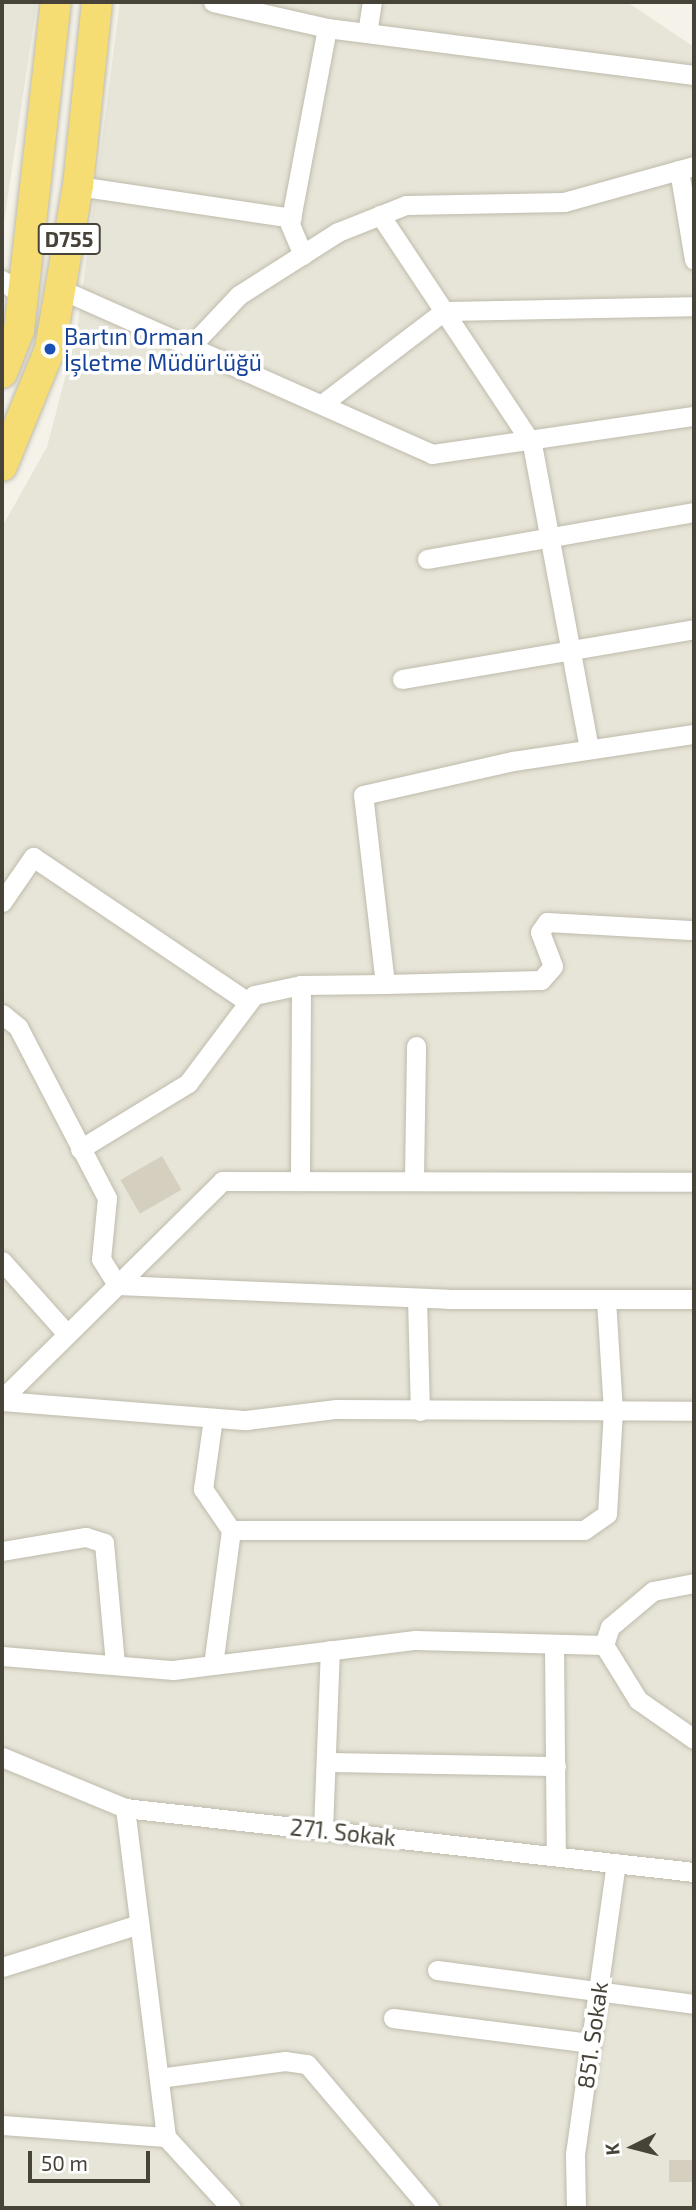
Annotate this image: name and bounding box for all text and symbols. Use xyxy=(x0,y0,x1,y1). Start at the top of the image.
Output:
road number: D755 xyxy=(38,222,100,256)
place label: Bartın Orman İşletme Müdürlüğü xyxy=(64,322,262,376)
marker: Bartın Orman İşletme Müdürlüğü xyxy=(42,341,58,357)
street label: 271. Sokak xyxy=(289,1813,397,1851)
street label: 851. Sokak xyxy=(571,1980,613,2090)
north arrow xyxy=(598,2112,668,2182)
scale bar xyxy=(32,2136,154,2180)
text: K xyxy=(600,2142,624,2156)
text: 50 m xyxy=(41,2150,88,2175)

